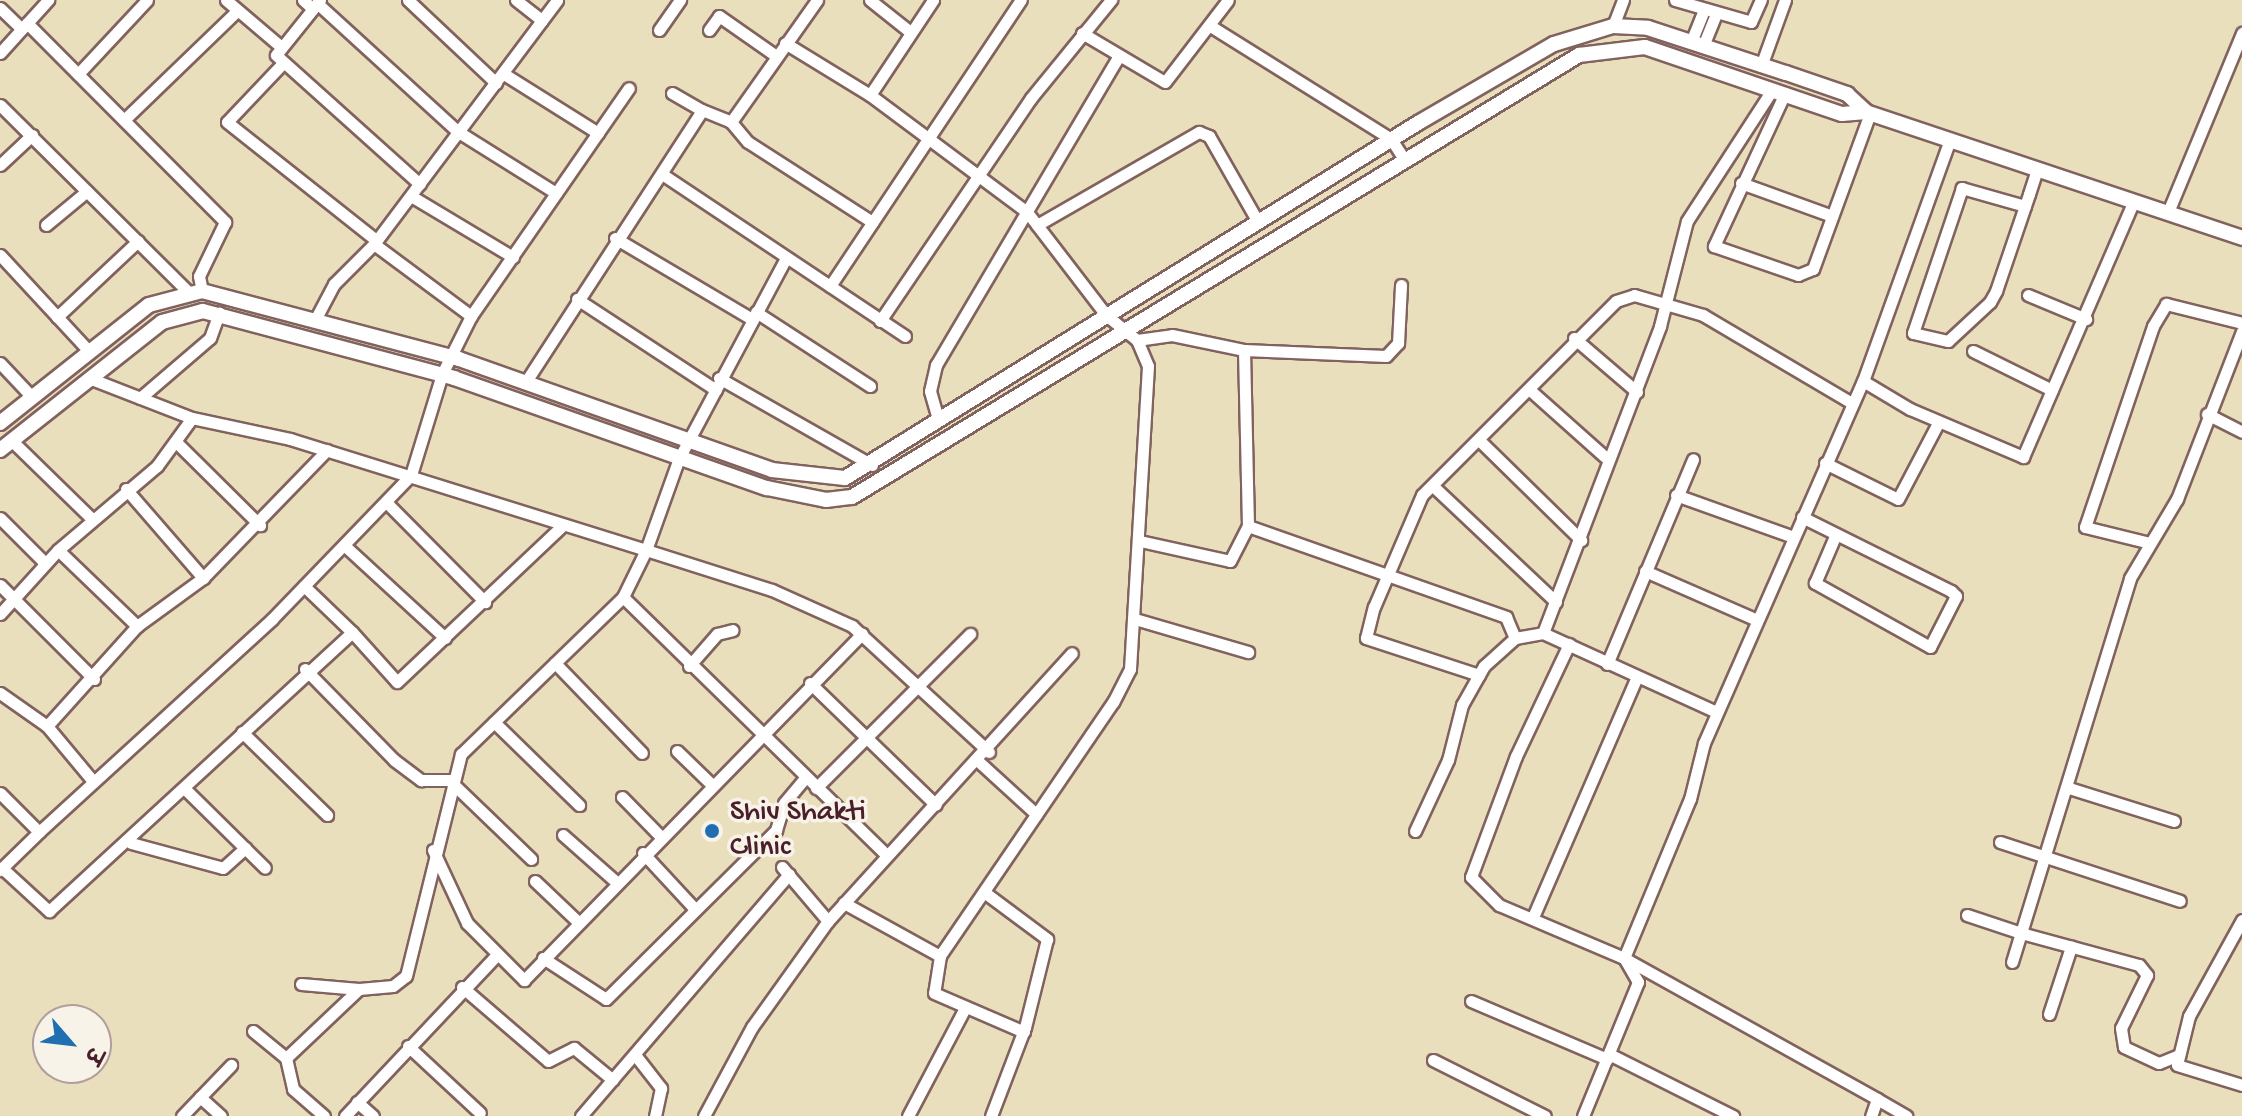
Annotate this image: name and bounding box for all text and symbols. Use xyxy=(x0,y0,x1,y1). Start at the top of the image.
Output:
place label: Shiv Shakti Clinic xyxy=(730,796,866,866)
marker: Shiv Shakti Clinic xyxy=(701,820,723,842)
north arrow xyxy=(32,1004,112,1084)
text: उ xyxy=(77,1042,106,1067)

